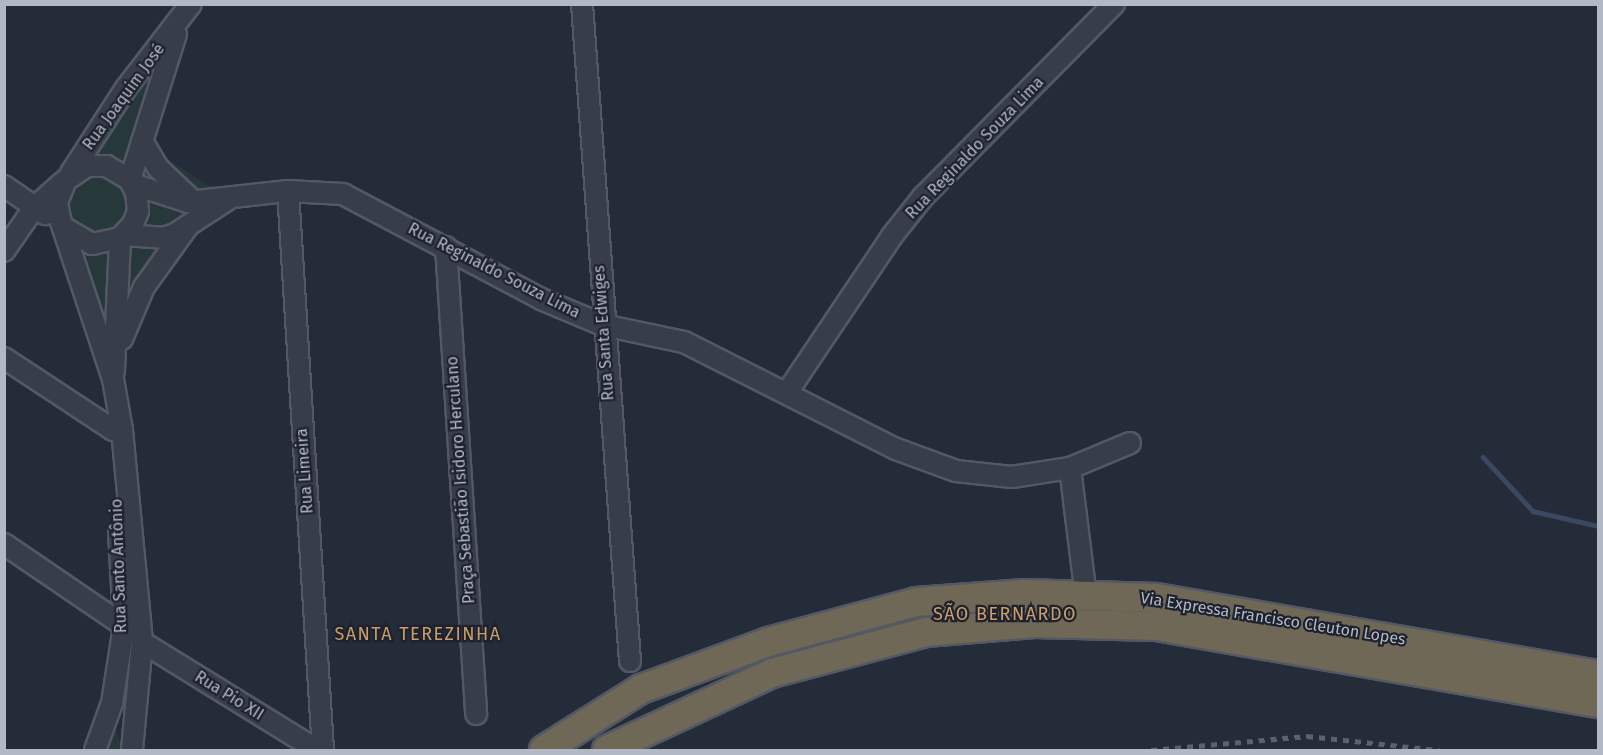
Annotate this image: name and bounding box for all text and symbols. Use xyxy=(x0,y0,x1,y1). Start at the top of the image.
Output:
street label: Rua Joaquim José xyxy=(79,40,169,154)
street label: Rua Reginaldo Souza Lima xyxy=(902,73,1048,223)
street label: Rua Reginaldo Souza Lima xyxy=(405,219,583,323)
street label: Rua Santa Edwiges xyxy=(590,265,618,401)
street label: Praça Sebastião Isidoro Herculano xyxy=(443,356,479,604)
street label: Rua Limeira xyxy=(292,428,318,514)
street label: Rua Santo Antônio xyxy=(107,498,131,634)
street label: Via Expressa Francisco Cleuton Lopes xyxy=(1139,589,1407,649)
district label: SÃO BERNARDO xyxy=(933,603,1077,625)
district label: SANTA TEREZINHA xyxy=(334,623,502,645)
street label: Rua Pio XII xyxy=(191,667,267,725)

